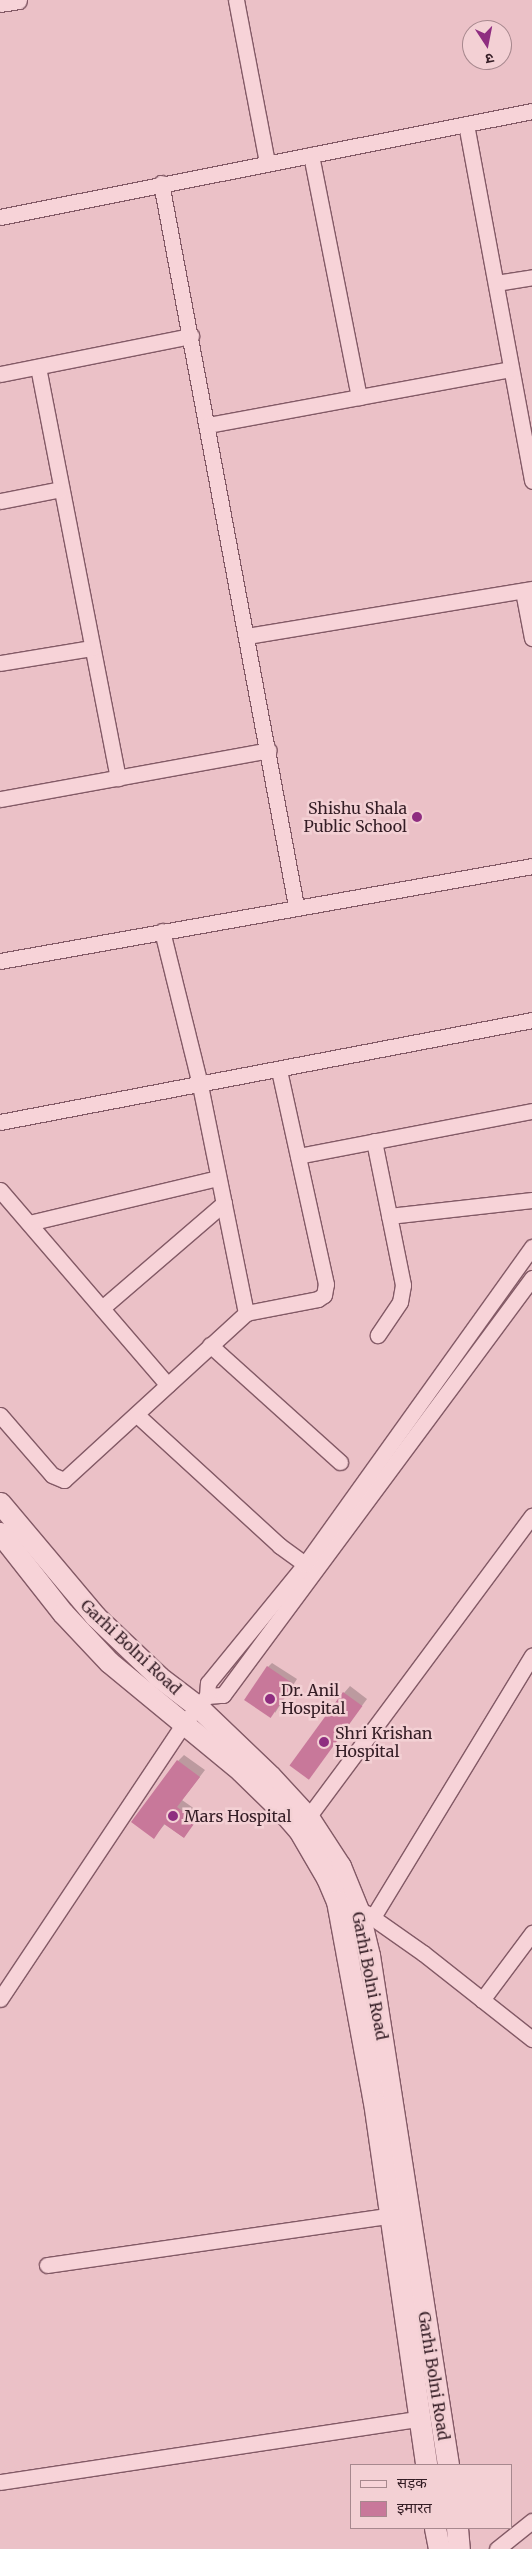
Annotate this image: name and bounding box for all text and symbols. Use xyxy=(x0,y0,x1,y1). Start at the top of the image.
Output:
north arrow xyxy=(462,20,512,70)
text: उ xyxy=(484,49,495,68)
place label: Shishu Shala Public School xyxy=(303,798,407,836)
marker: Shishu Shala Public School xyxy=(411,811,423,823)
street label: Garhi Bolni Road xyxy=(77,1596,185,1698)
place label: Dr. Anil Hospital xyxy=(281,1680,345,1718)
marker: Dr. Anil Hospital xyxy=(263,1692,277,1706)
place label: Shri Krishan Hospital xyxy=(335,1723,432,1761)
marker: Shri Krishan Hospital xyxy=(317,1735,331,1749)
place label: Mars Hospital xyxy=(184,1806,291,1826)
marker: Mars Hospital xyxy=(166,1809,180,1823)
street label: Garhi Bolni Road xyxy=(348,1910,392,2042)
street label: Garhi Bolni Road xyxy=(414,2310,454,2442)
legend xyxy=(350,2464,512,2529)
text: सड़क xyxy=(397,2473,427,2492)
text: इमारत xyxy=(397,2498,432,2517)

